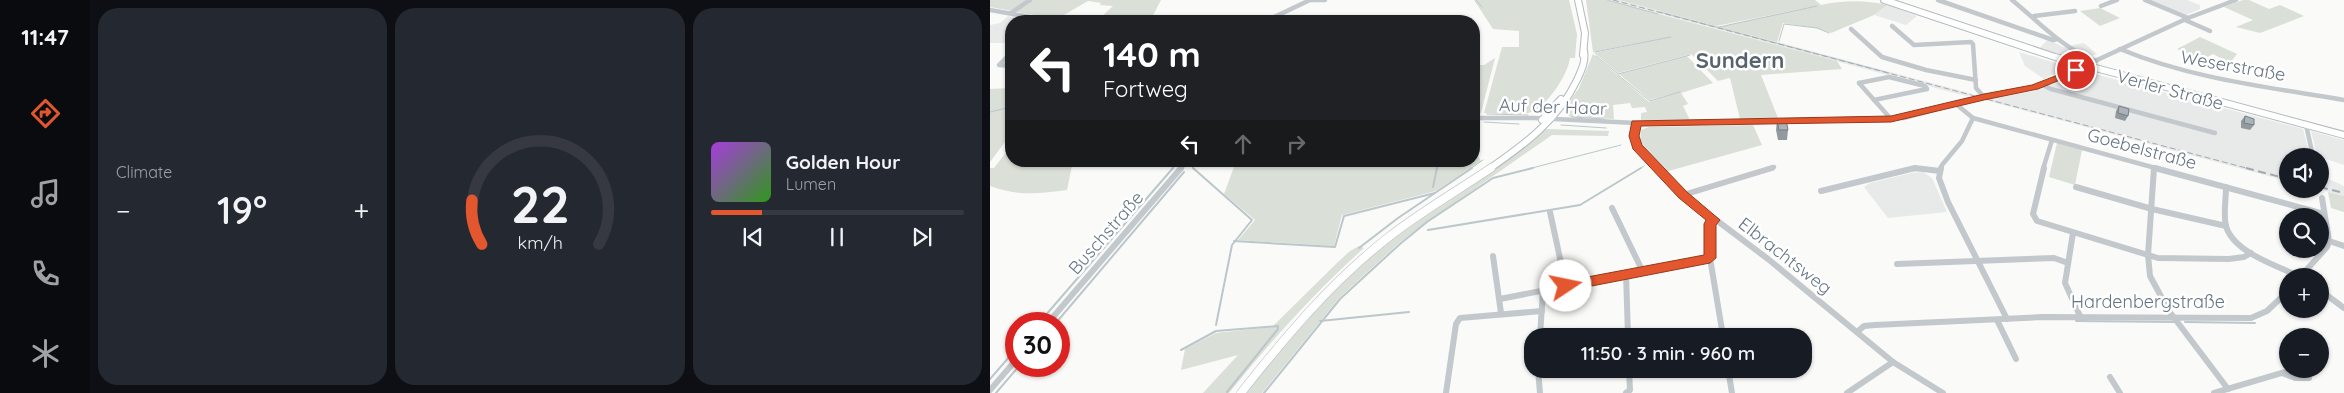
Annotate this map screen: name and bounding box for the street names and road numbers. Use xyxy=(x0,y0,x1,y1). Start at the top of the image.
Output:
street label: Weserstraße xyxy=(2179,45,2287,86)
street label: Verler Straße xyxy=(2114,64,2226,115)
street label: Auf der Haar xyxy=(1499,93,1607,120)
street label: Goebelstraße xyxy=(2085,123,2199,174)
street label: Buschstraße xyxy=(1063,186,1148,279)
street label: Elbrachtsweg xyxy=(1734,212,1837,299)
street label: Hardenbergstraße xyxy=(2071,290,2225,313)

